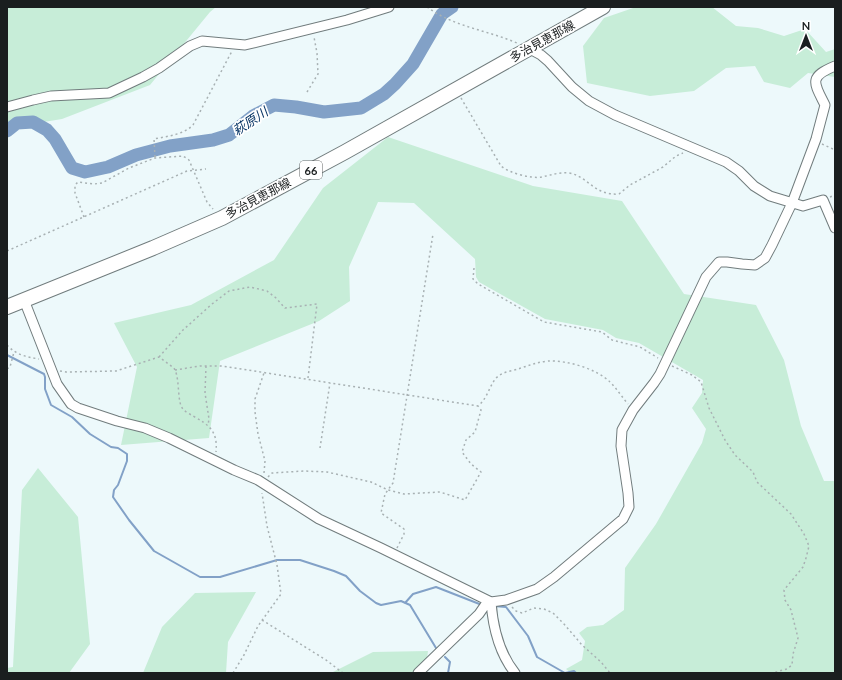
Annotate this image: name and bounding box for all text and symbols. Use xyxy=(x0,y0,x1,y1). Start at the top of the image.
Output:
north arrow xyxy=(786,16,826,56)
street label: 多治見恵那線 xyxy=(507,17,577,65)
text: N xyxy=(802,19,810,32)
water label: 萩原川 xyxy=(229,102,272,139)
road number: 66 xyxy=(300,161,322,179)
street label: 多治見恵那線 xyxy=(223,174,293,222)

